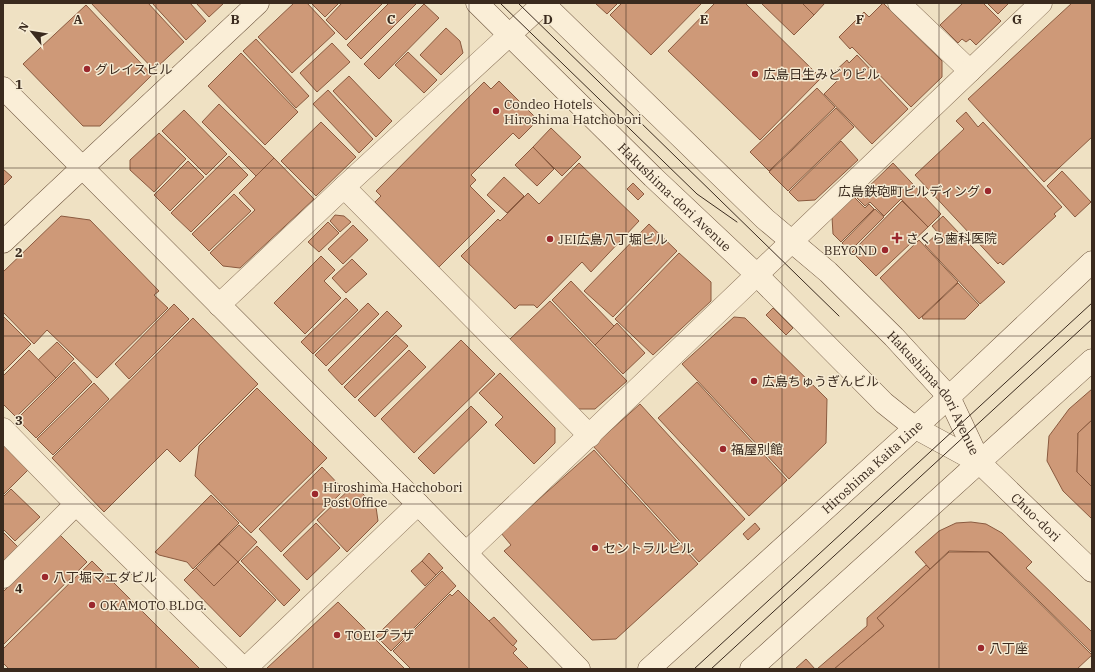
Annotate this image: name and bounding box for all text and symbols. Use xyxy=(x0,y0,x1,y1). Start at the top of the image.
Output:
text: A xyxy=(73,11,83,28)
text: B xyxy=(230,11,240,28)
text: C xyxy=(387,11,396,28)
text: D xyxy=(543,11,553,28)
text: E xyxy=(700,11,708,28)
text: F xyxy=(856,11,864,28)
text: G xyxy=(1012,11,1022,28)
north arrow xyxy=(12,12,52,52)
text: N xyxy=(15,19,32,34)
place label: グレイスビル xyxy=(95,61,173,78)
marker: グレイスビル xyxy=(82,64,92,74)
place label: 広島日生みどりビル xyxy=(763,66,880,83)
marker: 広島日生みどりビル xyxy=(750,69,760,79)
text: 1 xyxy=(15,76,23,93)
place label: Condeo Hotels Hiroshima Hatchobori xyxy=(504,96,642,128)
marker: Condeo Hotels Hiroshima Hatchobori xyxy=(491,106,501,116)
street label: Hakushima-dori Avenue xyxy=(615,139,735,255)
place label: 広島鉄砲町ビルディング xyxy=(838,183,980,200)
marker: 広島鉄砲町ビルディング xyxy=(983,186,993,196)
place label: さくら歯科医院 xyxy=(906,230,997,247)
place label: JEI広島八丁堀ビル xyxy=(558,231,668,248)
marker: さくら歯科医院 xyxy=(891,232,903,244)
marker: JEI広島八丁堀ビル xyxy=(545,234,555,244)
place label: BEYOND xyxy=(824,242,877,259)
text: 2 xyxy=(15,244,23,261)
marker: BEYOND xyxy=(880,245,890,255)
street label: Hakushima-dori Avenue xyxy=(884,327,983,458)
place label: 広島ちゅうぎんビル xyxy=(762,373,879,390)
marker: 広島ちゅうぎんビル xyxy=(749,376,759,386)
text: 3 xyxy=(15,412,23,429)
street label: Hiroshima Kaita Line xyxy=(818,417,926,517)
place label: 福屋別館 xyxy=(731,441,783,458)
marker: 福屋別館 xyxy=(718,444,728,454)
place label: Hiroshima Hacchobori Post Office xyxy=(323,479,463,511)
marker: Hiroshima Hacchobori Post Office xyxy=(310,489,320,499)
street label: Chuo-dori xyxy=(1007,489,1064,545)
place label: セントラルビル xyxy=(603,540,694,557)
marker: セントラルビル xyxy=(590,543,600,553)
place label: 八丁堀マエダビル xyxy=(53,569,157,586)
marker: 八丁堀マエダビル xyxy=(40,572,50,582)
text: 4 xyxy=(15,580,23,597)
place label: OKAMOTO BLDG. xyxy=(100,597,207,614)
marker: OKAMOTO BLDG. xyxy=(87,600,97,610)
place label: TOEIプラザ xyxy=(345,627,415,644)
marker: TOEIプラザ xyxy=(332,630,342,640)
place label: 八丁座 xyxy=(989,640,1028,657)
marker: 八丁座 xyxy=(976,643,986,653)

